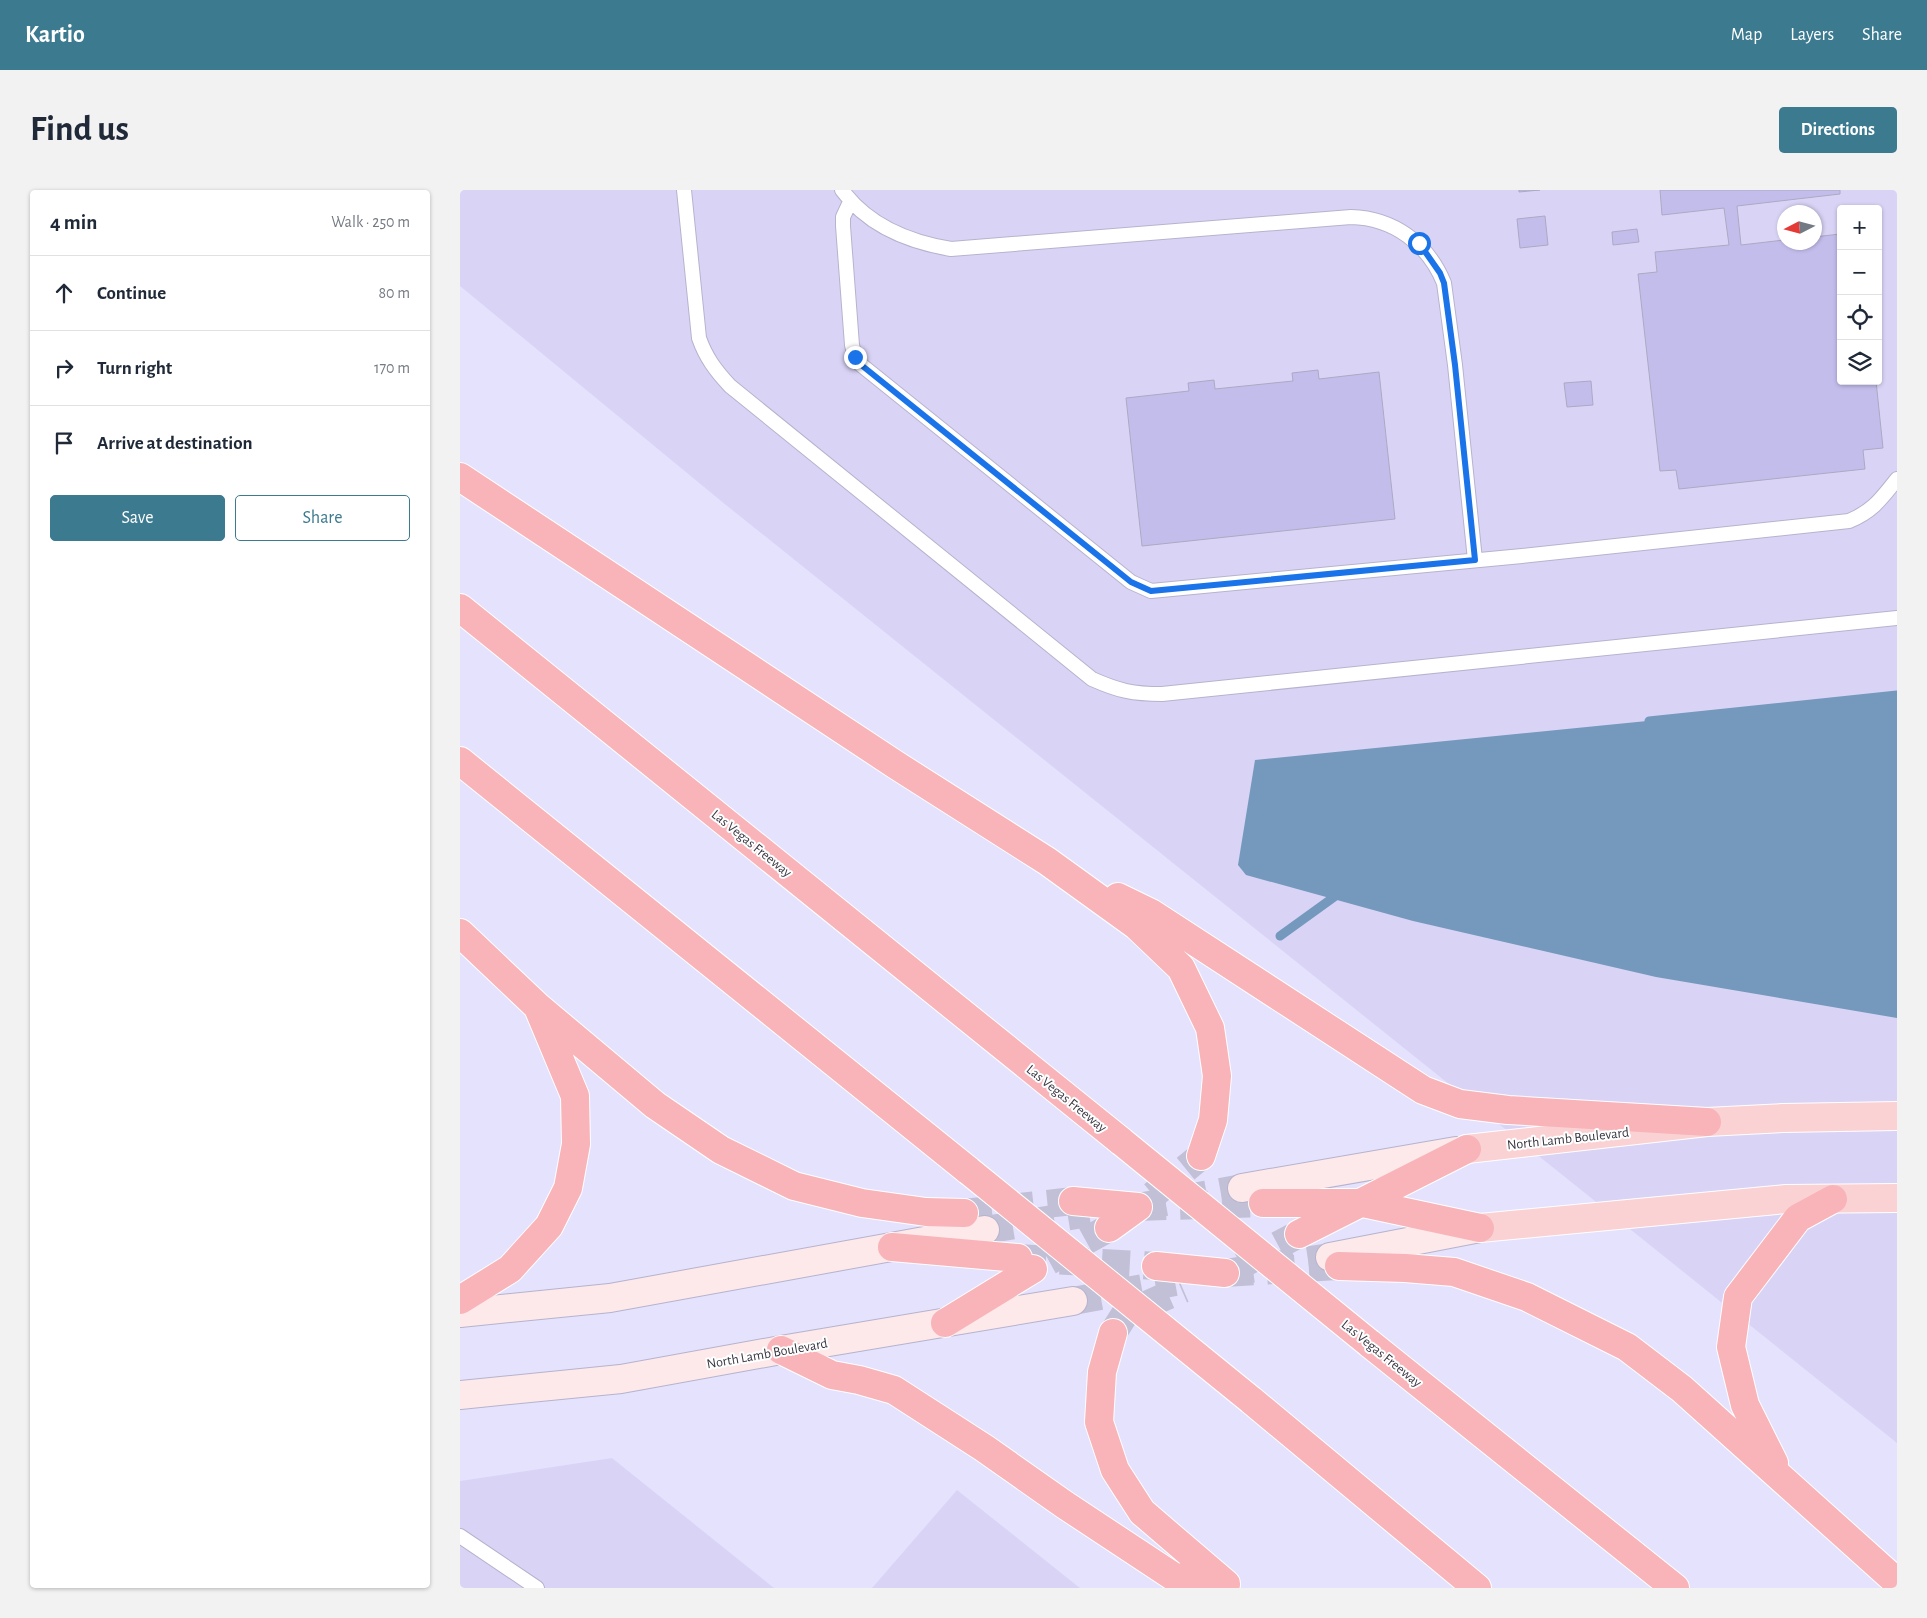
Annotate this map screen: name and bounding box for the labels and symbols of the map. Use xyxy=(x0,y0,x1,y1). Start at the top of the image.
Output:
north arrow xyxy=(1777,205,1822,250)
route start xyxy=(1408,232,1431,255)
route end xyxy=(844,346,867,369)
street label: Las Vegas Freeway xyxy=(709,807,794,880)
street label: Las Vegas Freeway xyxy=(1024,1062,1109,1135)
street label: North Lamb Boulevard xyxy=(1506,1126,1630,1152)
street label: Las Vegas Freeway xyxy=(1339,1317,1424,1390)
street label: North Lamb Boulevard xyxy=(706,1336,829,1372)

